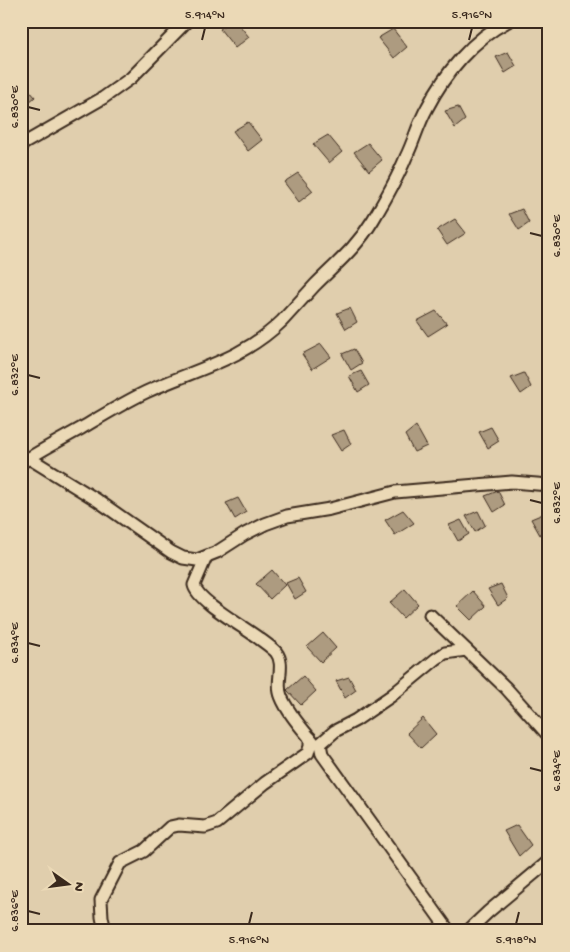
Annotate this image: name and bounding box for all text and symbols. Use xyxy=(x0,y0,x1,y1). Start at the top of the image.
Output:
text: 5.914°N xyxy=(185,9,225,23)
text: 5.916°N xyxy=(452,9,492,23)
text: 6.830°E xyxy=(9,85,23,128)
text: 6.830°E xyxy=(551,214,565,257)
text: 6.832°E xyxy=(9,354,23,396)
text: 6.832°E xyxy=(551,482,565,524)
text: 6.834°E xyxy=(9,622,23,664)
text: 6.834°E xyxy=(551,750,565,792)
north arrow xyxy=(42,860,92,910)
text: N xyxy=(69,880,88,893)
text: 6.836°E xyxy=(9,890,23,932)
text: 5.916°N xyxy=(229,934,269,948)
text: 5.918°N xyxy=(496,934,537,948)

